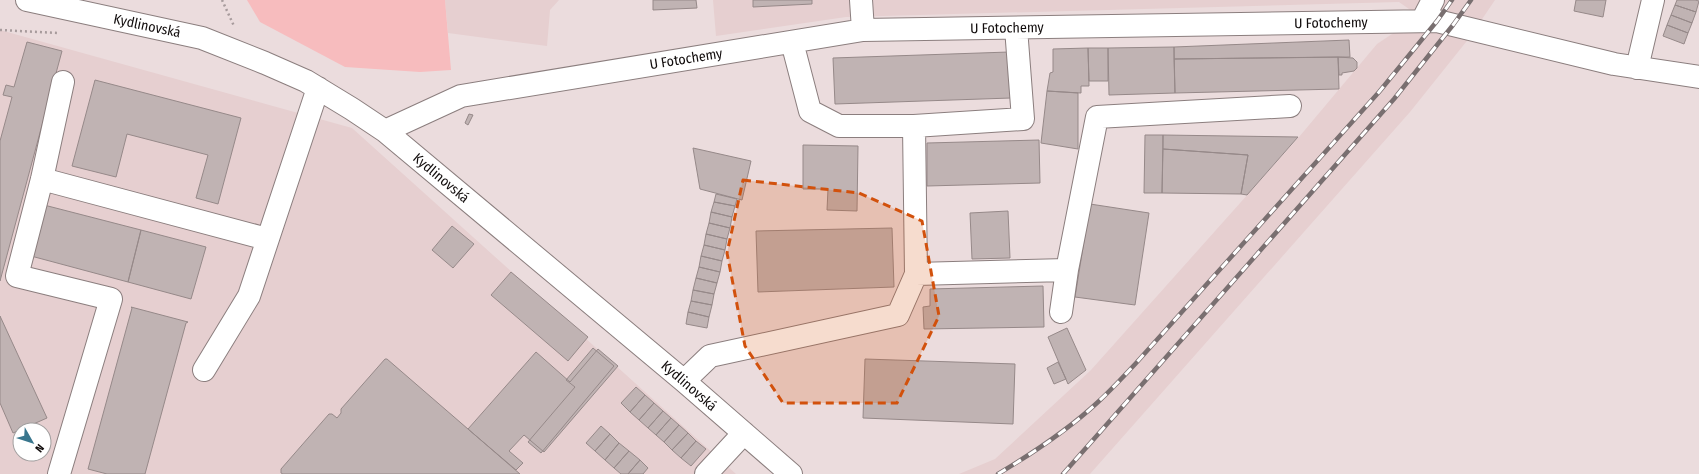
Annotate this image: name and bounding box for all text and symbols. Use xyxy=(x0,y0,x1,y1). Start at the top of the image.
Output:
street label: Kydlinovská xyxy=(112,11,182,41)
street label: U Fotochemy xyxy=(1294,14,1369,32)
street label: U Fotochemy xyxy=(970,19,1045,37)
street label: U Fotochemy xyxy=(648,45,724,73)
street label: Kydlinovská xyxy=(409,150,473,207)
street label: Kydlinovská xyxy=(658,357,720,415)
north arrow xyxy=(12,422,52,462)
text: N xyxy=(32,441,47,455)

